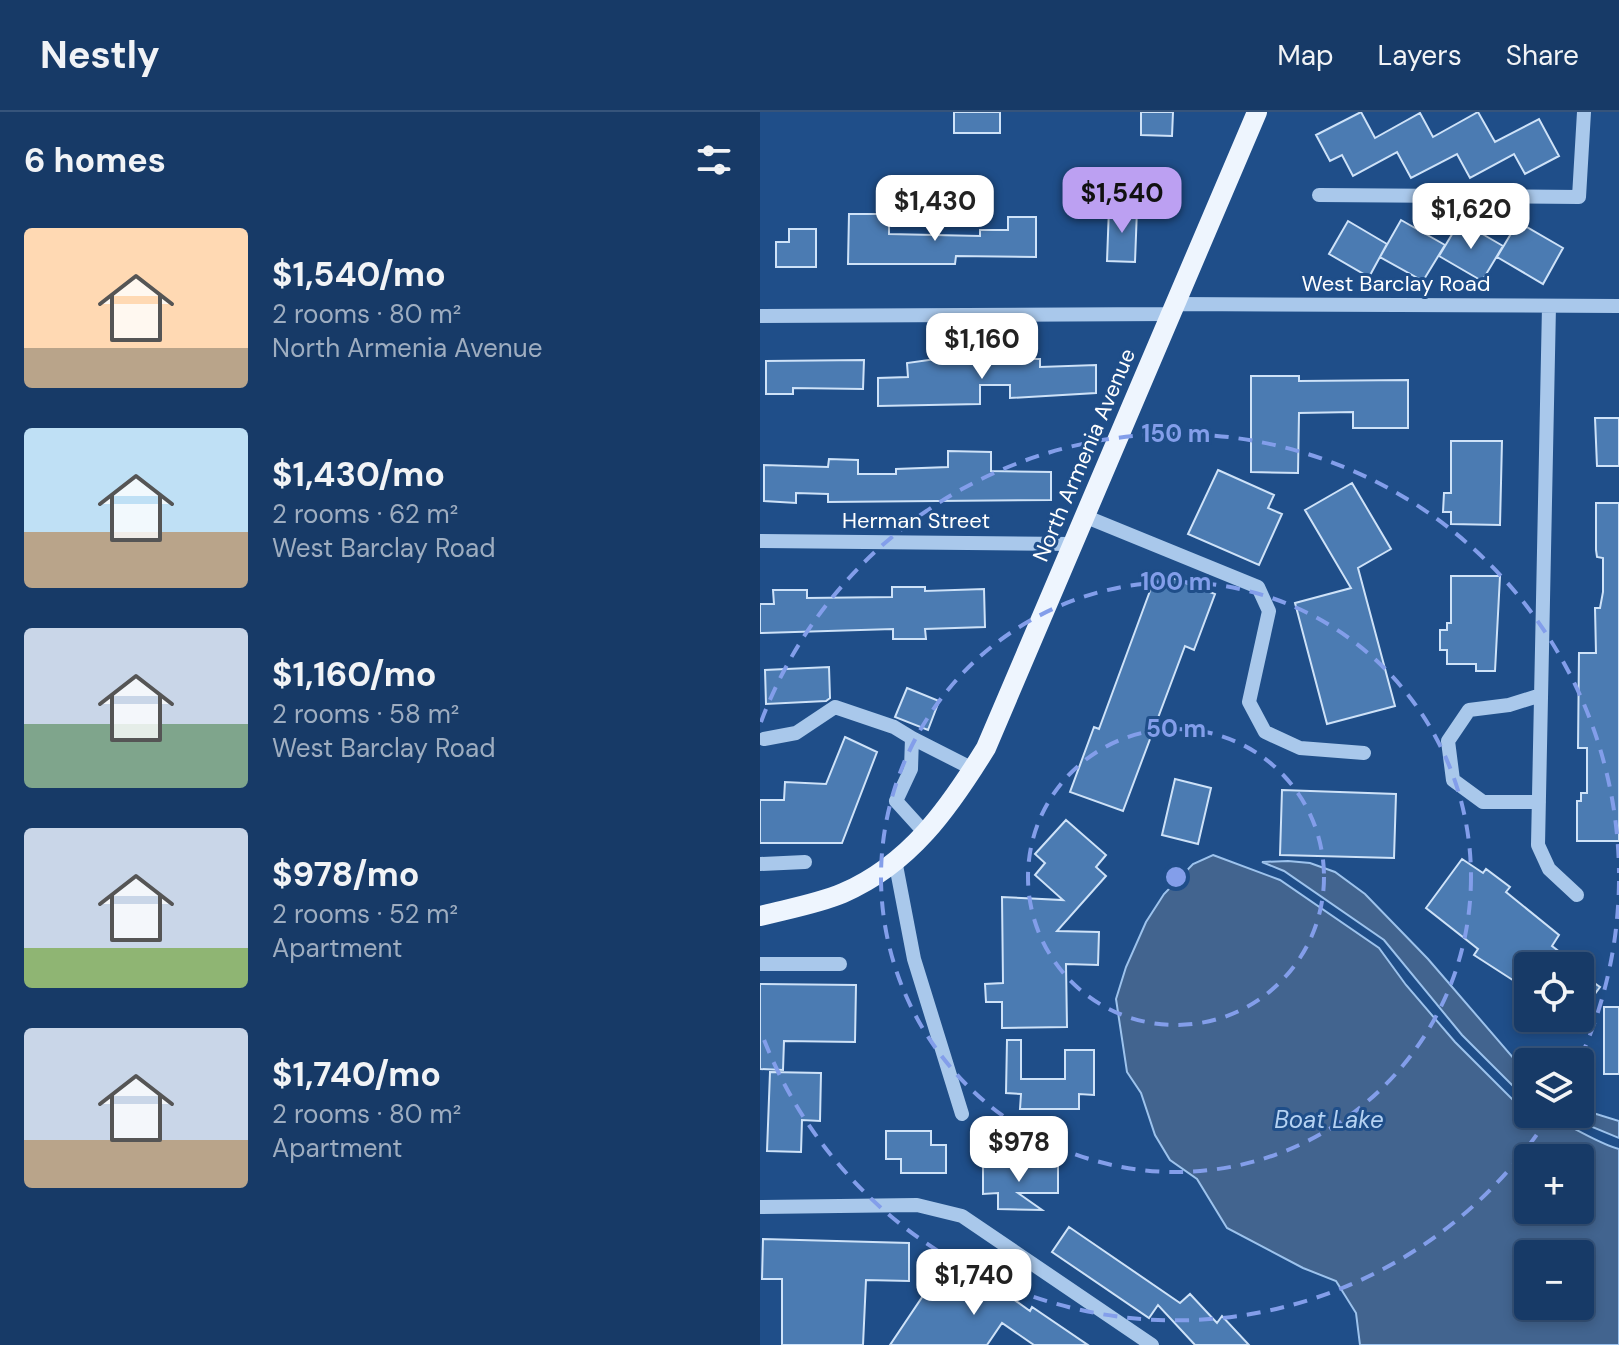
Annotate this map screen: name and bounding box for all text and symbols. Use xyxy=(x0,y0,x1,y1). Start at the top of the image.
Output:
text: Nestly xyxy=(40,30,160,80)
text: Map xyxy=(1277,37,1334,74)
text: Layers xyxy=(1378,37,1462,74)
text: Share xyxy=(1506,37,1579,74)
text: 6 homes xyxy=(24,138,166,183)
icon: filters xyxy=(692,138,736,182)
pin: $1,540 xyxy=(1057,167,1187,235)
pin: $1,430 xyxy=(870,175,1000,243)
text: $1,540 xyxy=(1081,176,1163,210)
pin: $1,620 xyxy=(1406,183,1536,251)
text: $1,430 xyxy=(894,184,976,218)
text: $1,620 xyxy=(1431,192,1511,226)
text: $1,540/mo xyxy=(272,252,446,297)
icon: home xyxy=(88,260,184,356)
street label: West Barclay Road xyxy=(1301,269,1491,298)
text: 2 rooms · 80 m² xyxy=(272,297,461,331)
pin: $1,160 xyxy=(917,313,1047,381)
text: $1,160 xyxy=(944,322,1020,356)
text: North Armenia Avenue xyxy=(272,331,542,365)
street label: North Armenia Avenue xyxy=(1026,344,1142,566)
text: 150 m xyxy=(1142,418,1210,449)
text: $1,430/mo xyxy=(272,452,445,497)
icon: home xyxy=(88,460,184,556)
text: 2 rooms · 62 m² xyxy=(272,497,458,531)
street label: Herman Street xyxy=(842,506,990,535)
text: West Barclay Road xyxy=(272,531,495,565)
text: 100 m xyxy=(1141,566,1211,597)
text: $1,160/mo xyxy=(272,652,436,697)
icon: home xyxy=(88,660,184,756)
text: 2 rooms · 58 m² xyxy=(272,697,459,731)
text: 50 m xyxy=(1146,713,1206,744)
text: West Barclay Road xyxy=(272,731,495,765)
text: $978/mo xyxy=(272,852,419,897)
icon: home xyxy=(88,860,184,956)
centre of rings xyxy=(1162,863,1190,891)
text: 2 rooms · 52 m² xyxy=(272,897,458,931)
text: Apartment xyxy=(272,931,403,965)
map controls xyxy=(1514,952,1594,1320)
button: locate xyxy=(1514,952,1594,1032)
button: layers xyxy=(1514,1048,1594,1128)
text: $1,740/mo xyxy=(272,1052,441,1097)
icon: home xyxy=(88,1060,184,1156)
text: 2 rooms · 80 m² xyxy=(272,1097,461,1131)
water label: Boat Lake xyxy=(1274,1104,1384,1135)
pin: $978 xyxy=(972,1116,1066,1184)
text: $978 xyxy=(988,1125,1050,1159)
text: Apartment xyxy=(272,1131,403,1165)
button: + xyxy=(1514,1144,1594,1224)
button: − xyxy=(1514,1240,1594,1320)
pin: $1,740 xyxy=(909,1249,1039,1317)
text: $1,740 xyxy=(934,1258,1014,1292)

